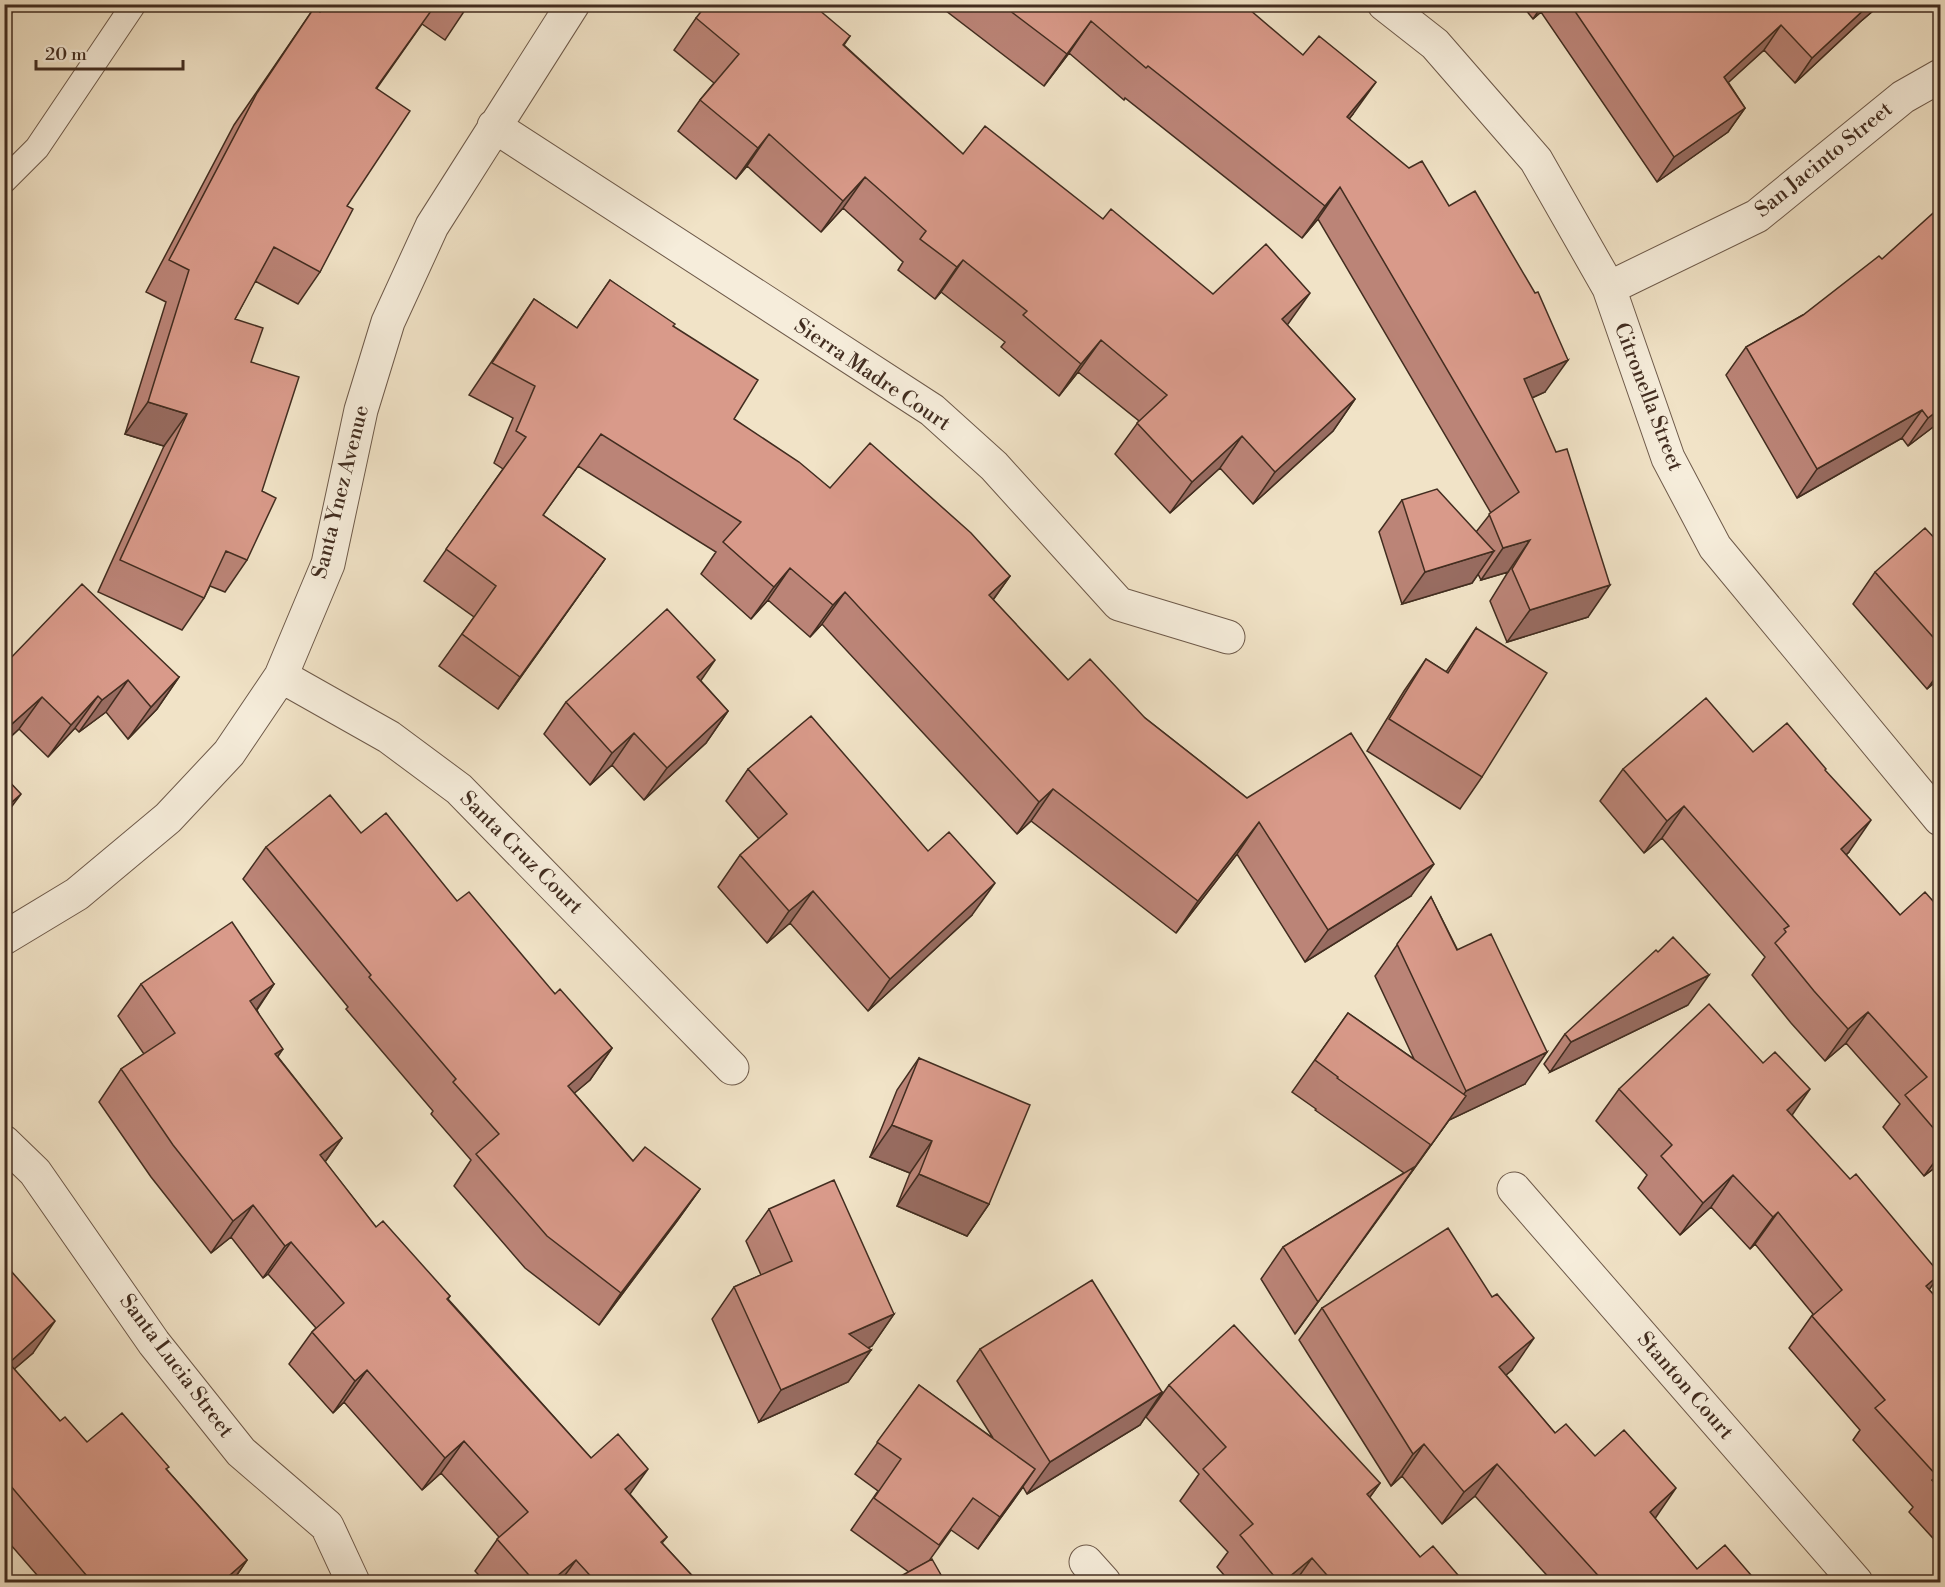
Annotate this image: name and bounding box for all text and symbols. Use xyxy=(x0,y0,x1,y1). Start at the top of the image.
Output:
scale bar xyxy=(36,33,183,71)
text: 20 m xyxy=(45,43,87,66)
street label: San Jacinto Street xyxy=(1750,96,1898,223)
street label: Sierra Madre Court xyxy=(789,313,956,437)
street label: Citronella Street xyxy=(1608,319,1688,475)
street label: Santa Ynez Avenue xyxy=(307,403,375,581)
street label: Santa Cruz Court xyxy=(454,786,588,920)
street label: Santa Lucia Street xyxy=(113,1289,239,1443)
street label: Stanton Court xyxy=(1631,1327,1739,1446)

